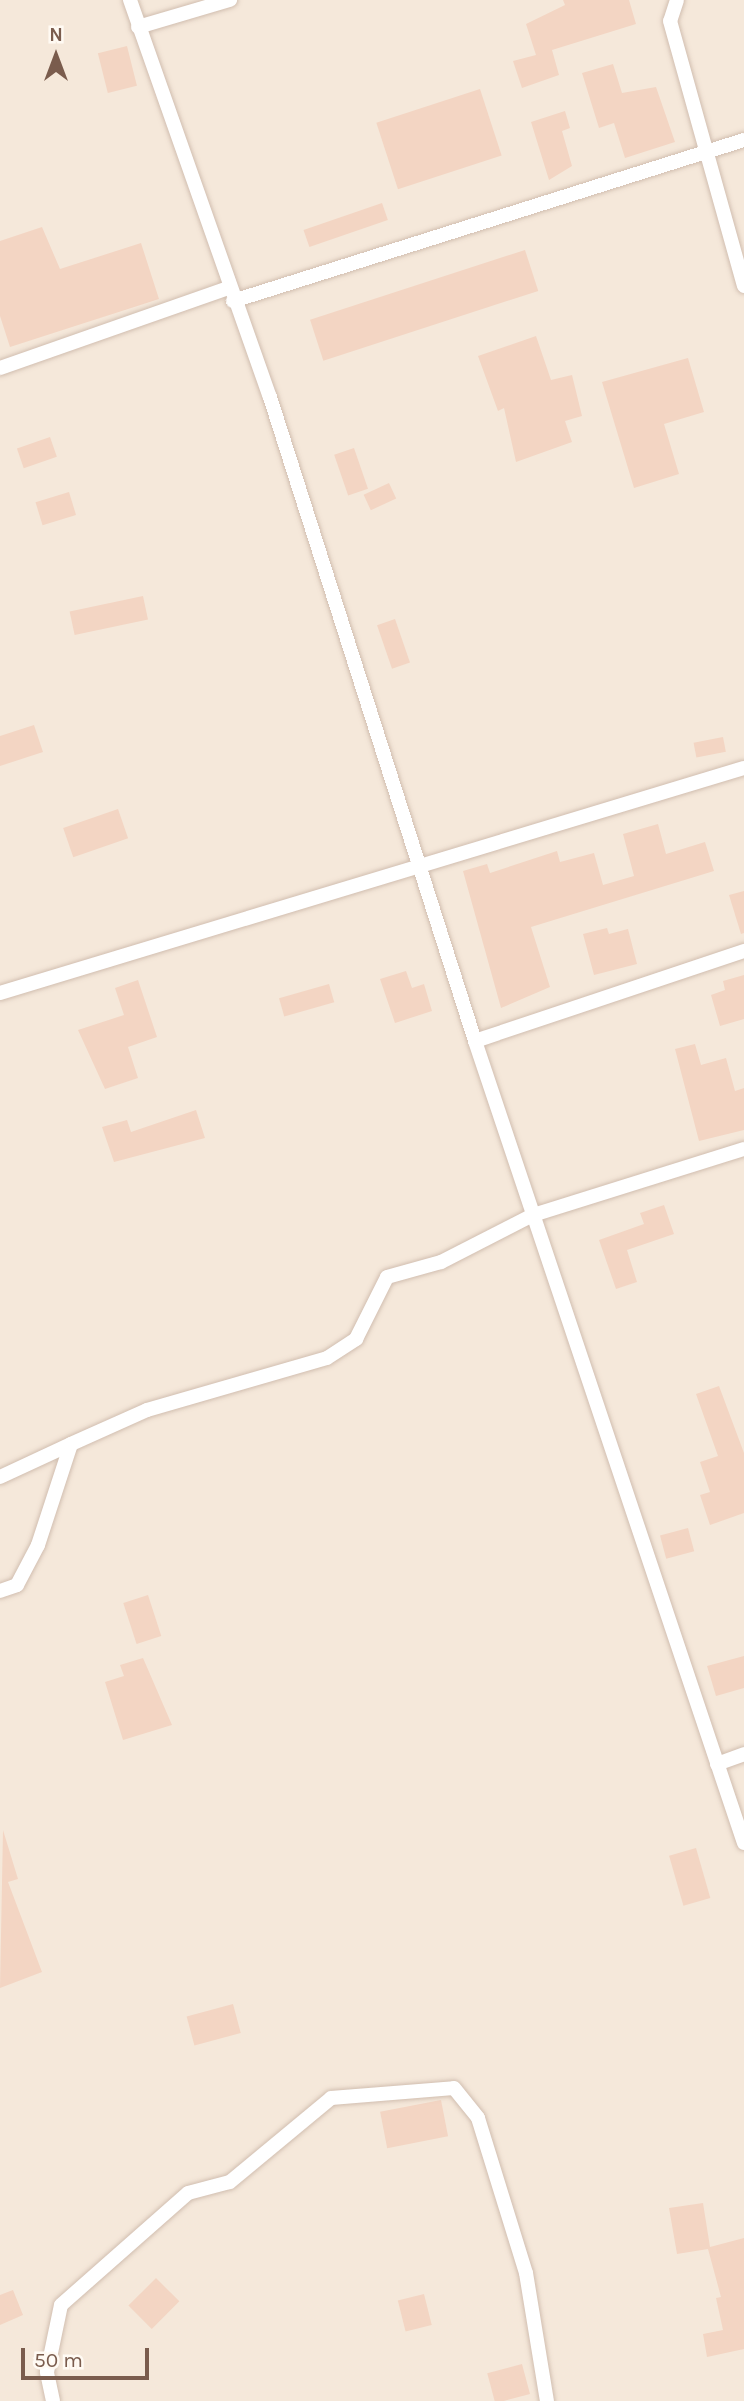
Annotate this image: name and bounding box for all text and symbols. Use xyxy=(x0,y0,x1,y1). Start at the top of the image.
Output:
north arrow xyxy=(21,21,91,91)
text: N xyxy=(49,24,63,46)
scale bar xyxy=(24,2334,152,2378)
text: 50 m xyxy=(34,2348,83,2372)

